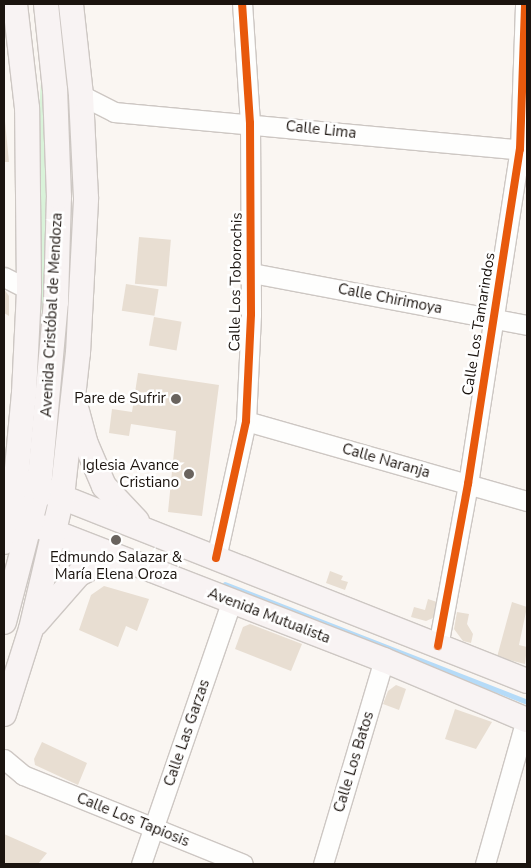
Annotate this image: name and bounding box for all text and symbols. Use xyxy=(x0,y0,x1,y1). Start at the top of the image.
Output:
street label: Calle Lima xyxy=(285,117,357,143)
street label: Avenida Cristóbal de Mendoza xyxy=(38,212,66,418)
street label: Calle Los Toborochis xyxy=(226,212,246,352)
street label: Calle Los Tamarindos xyxy=(459,251,499,397)
street label: Calle Chirimoya xyxy=(336,280,444,318)
place label: Pare de Sufrir xyxy=(74,390,166,408)
marker: Pare de Sufrir xyxy=(170,393,182,405)
street label: Calle Naranja xyxy=(340,440,432,482)
place label: Iglesia Avance Cristiano xyxy=(82,456,179,491)
marker: Iglesia Avance Cristiano xyxy=(183,468,195,480)
marker: Edmundo Salazar & María Elena Oroza xyxy=(110,534,122,546)
place label: Edmundo Salazar & María Elena Oroza xyxy=(50,548,182,583)
street label: Avenida Mutualista xyxy=(205,584,333,648)
street label: Calle Las Garzas xyxy=(160,677,214,789)
street label: Calle Los Batos xyxy=(330,709,378,815)
street label: Calle Los Tapiosis xyxy=(74,789,192,851)

